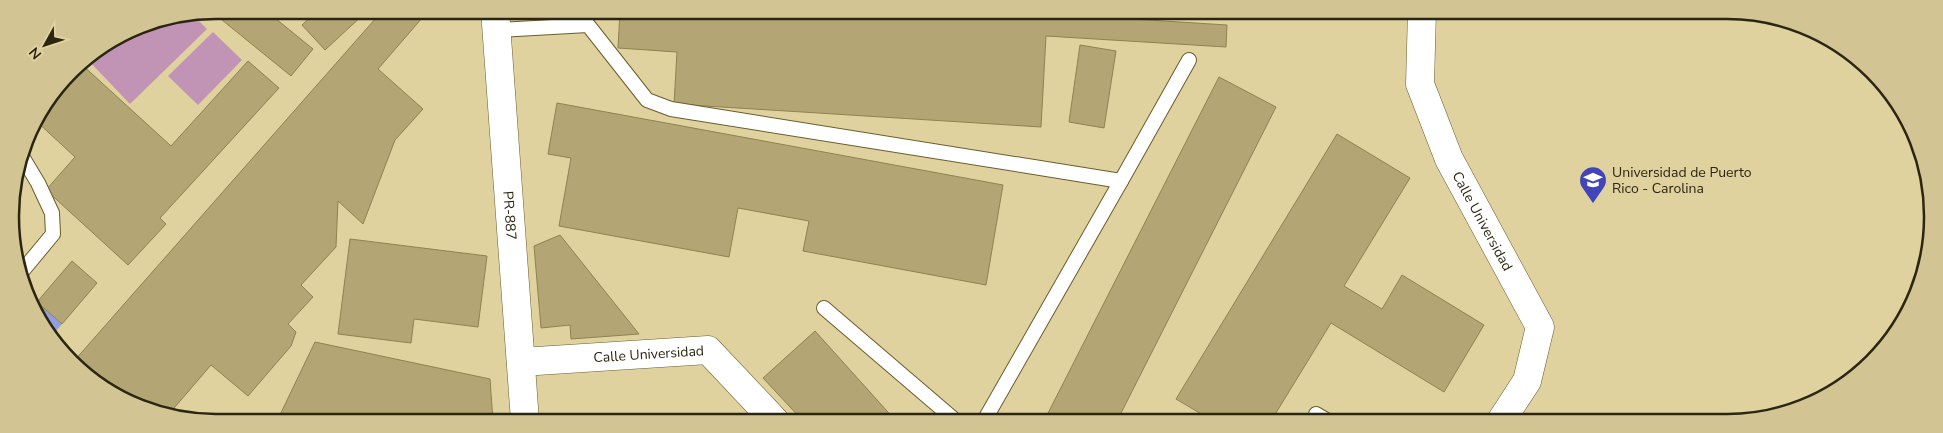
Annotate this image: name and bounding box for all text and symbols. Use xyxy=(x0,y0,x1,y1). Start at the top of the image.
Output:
north arrow xyxy=(20,20,70,70)
text: N xyxy=(25,43,46,63)
place label: Universidad de Puerto Rico - Carolina xyxy=(1612,163,1752,198)
school or university icon: Universidad de Puerto Rico - Carolina xyxy=(1578,165,1608,204)
street label: Calle Universidad xyxy=(1447,168,1517,274)
street label: PR-887 xyxy=(498,190,521,241)
street label: Calle Universidad xyxy=(593,341,705,367)

